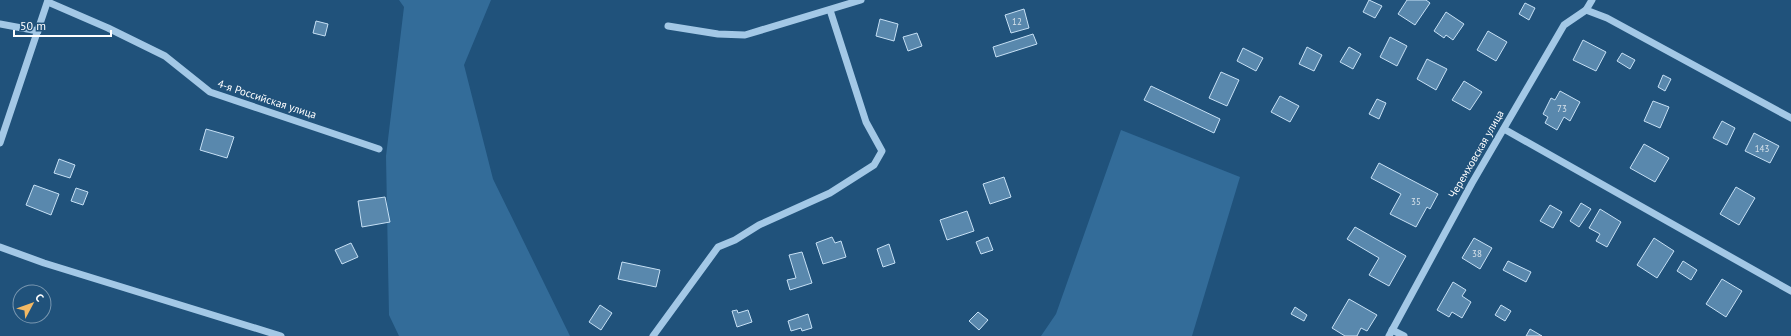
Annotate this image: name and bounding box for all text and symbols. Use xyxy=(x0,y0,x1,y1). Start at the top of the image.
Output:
scale bar xyxy=(14,12,111,38)
house number: 12 xyxy=(1012,16,1022,27)
text: 50 m xyxy=(20,18,46,33)
street label: 4-я Российская улица xyxy=(216,76,318,122)
house number: 73 xyxy=(1557,103,1567,114)
street label: Черемховская улица xyxy=(1445,107,1507,201)
house number: 143 xyxy=(1755,143,1769,154)
house number: 35 xyxy=(1411,196,1421,207)
house number: 38 xyxy=(1472,248,1482,259)
north arrow xyxy=(12,284,52,324)
text: С xyxy=(32,291,47,304)

